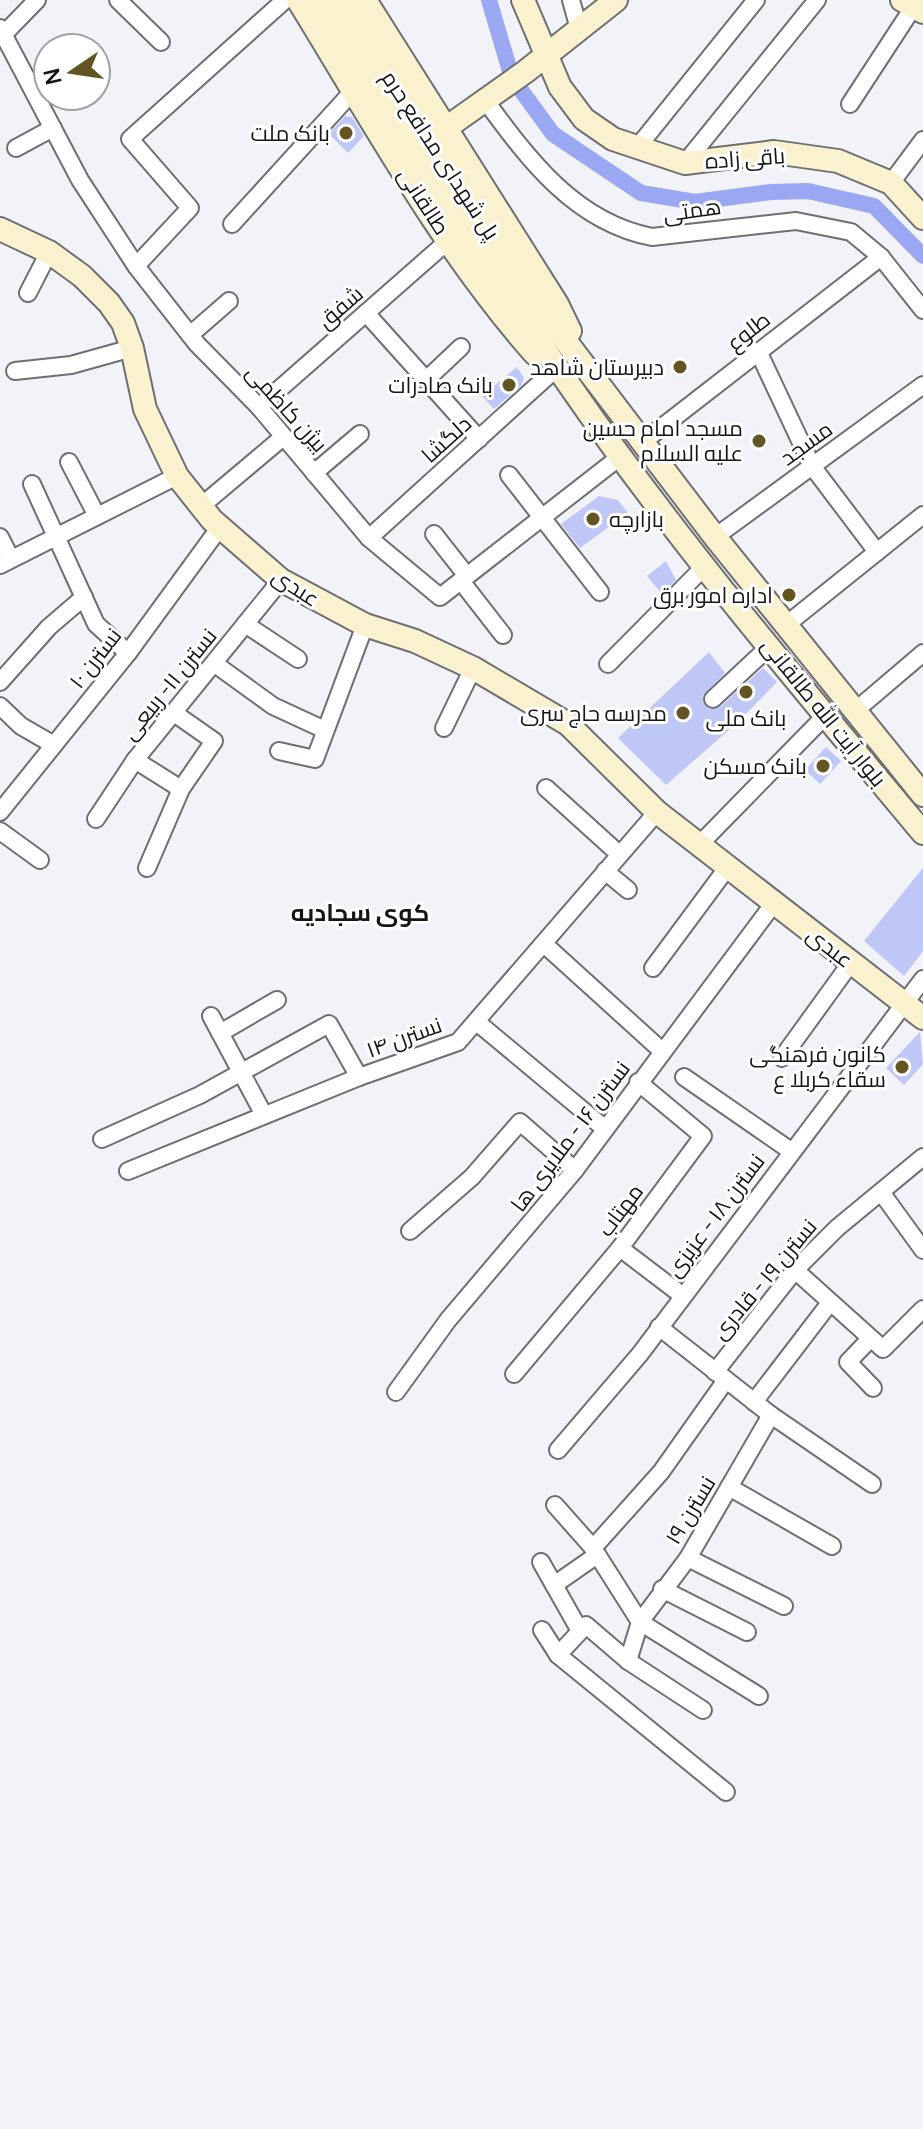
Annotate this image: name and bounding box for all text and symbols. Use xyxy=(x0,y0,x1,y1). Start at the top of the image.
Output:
north arrow xyxy=(32,32,112,112)
text: N xyxy=(36,65,69,88)
street label: پل شهدای مدافع حرم xyxy=(374,65,507,246)
place label: بانک ملت xyxy=(251,118,330,148)
marker: بانک ملت xyxy=(337,124,355,142)
street label: باقی زاده xyxy=(704,140,786,176)
street label: طالقانی xyxy=(391,161,457,241)
street label: همتی xyxy=(661,191,723,229)
street label: شفق xyxy=(311,279,369,335)
street label: طلوع xyxy=(720,304,776,358)
place label: دبیرستان شاهد xyxy=(530,352,664,382)
street label: بیژن کاظمی xyxy=(239,358,335,458)
marker: دبیرستان شاهد xyxy=(671,358,689,376)
place label: بانک صادرات xyxy=(388,370,493,400)
marker: بانک صادرات xyxy=(500,376,518,394)
street label: دلگشا xyxy=(415,409,477,469)
place label: مسجد امام حسین علیه السلام xyxy=(583,413,743,469)
street label: مسجد xyxy=(774,414,838,472)
marker: مسجد امام حسین علیه السلام xyxy=(750,432,768,450)
place label: بازارچه xyxy=(609,504,664,534)
marker: بازارچه xyxy=(584,510,602,528)
street label: عبدی xyxy=(266,561,326,613)
place label: اداره امور برق xyxy=(653,580,773,610)
marker: اداره امور برق xyxy=(780,586,798,604)
street label: نسترن ۱۰ xyxy=(62,621,128,695)
street label: نسترن ۱۱- ربیعی xyxy=(115,622,223,746)
street label: بلوار آیت الله طالقانی xyxy=(754,631,894,793)
marker: بانک ملی xyxy=(737,683,755,701)
place label: مدرسه حاج سری xyxy=(520,698,667,728)
place label: بانک ملی xyxy=(706,703,786,733)
marker: مدرسه حاج سری xyxy=(674,704,692,722)
place label: بانک مسکن xyxy=(703,751,807,781)
marker: بانک مسکن xyxy=(814,757,832,775)
district label: کوی سجادیه xyxy=(291,895,429,928)
street label: عبدی xyxy=(801,919,859,975)
street label: نسترن ۱۴ xyxy=(362,1010,446,1064)
place label: کانون فرهنگی سقاء کربلا ع xyxy=(749,1039,886,1094)
street label: نسترن ۱۶ - ملایری ها xyxy=(503,1054,637,1218)
marker: کانون فرهنگی سقاء کربلا ع xyxy=(893,1058,911,1076)
street label: نسترن ۱۸ - عزیزی xyxy=(659,1147,771,1283)
street label: مهتاب xyxy=(590,1177,650,1243)
street label: نسترن ۱۹ - قادری xyxy=(705,1212,823,1346)
street label: نسترن ۱۹ xyxy=(658,1470,722,1550)

